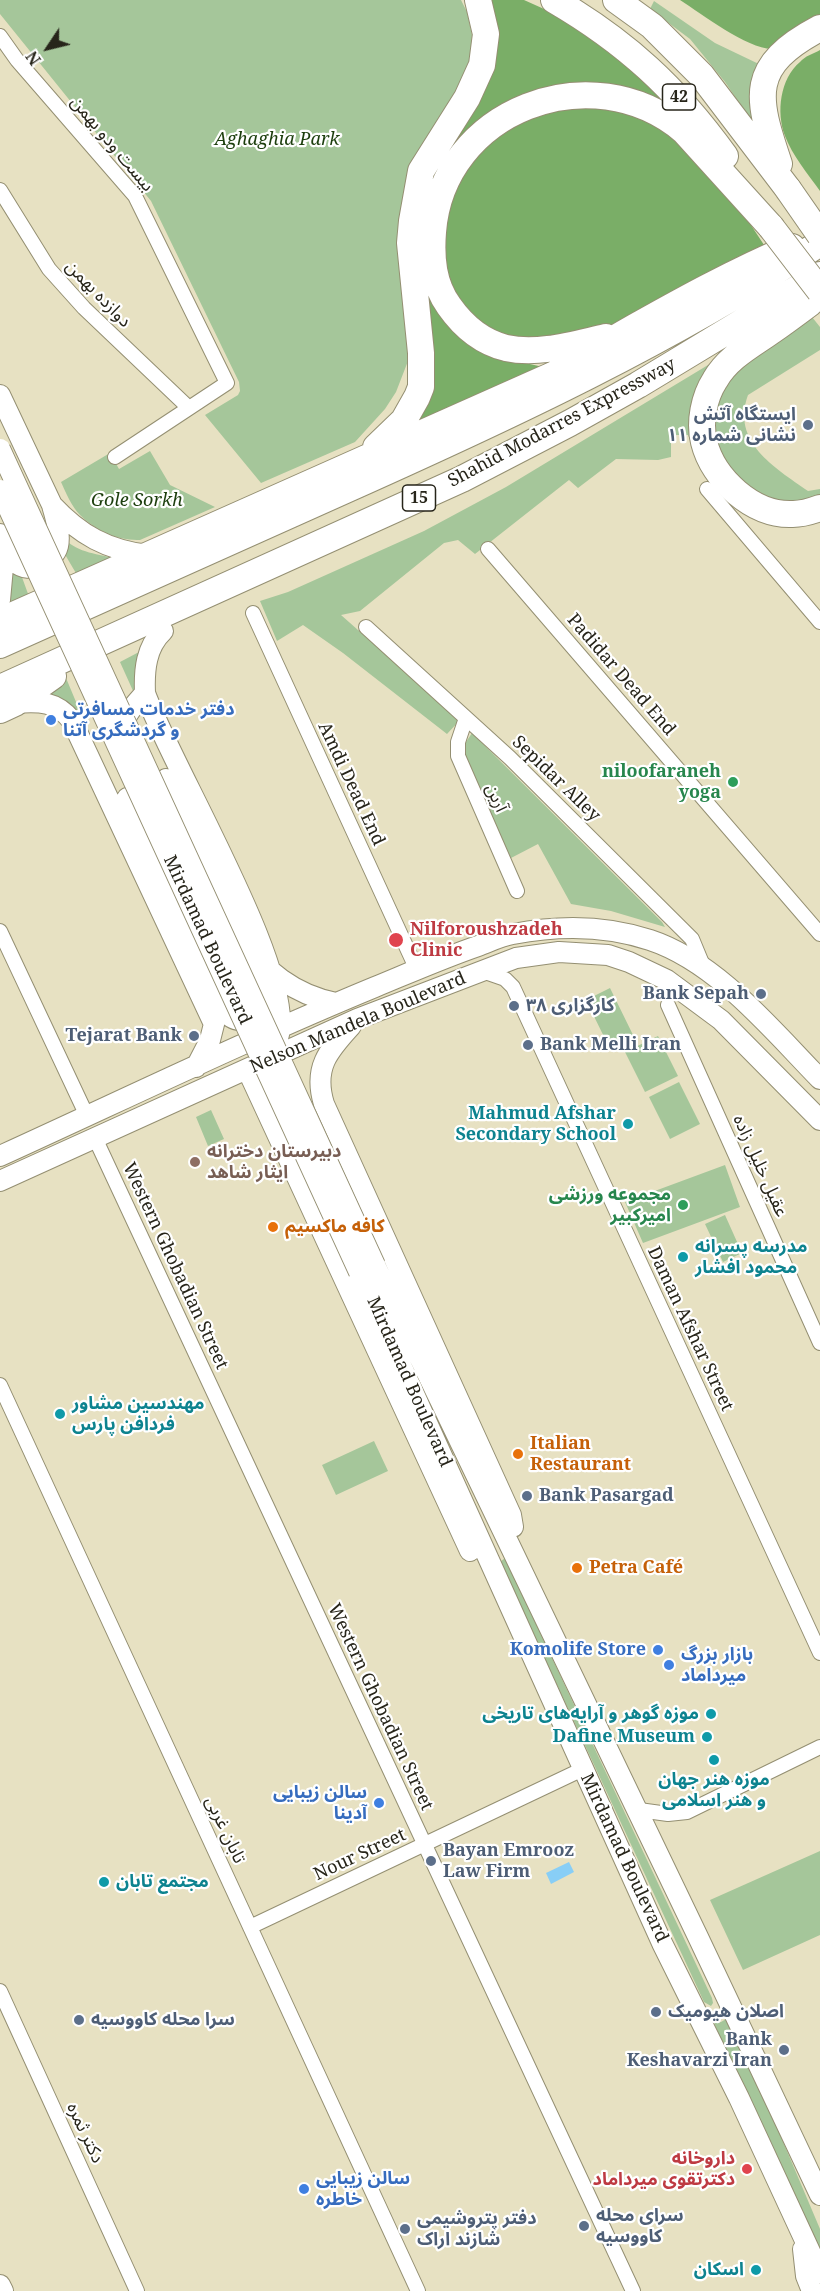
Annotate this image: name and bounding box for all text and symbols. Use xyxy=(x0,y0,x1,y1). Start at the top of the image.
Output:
north arrow xyxy=(18,18,78,78)
text: N xyxy=(21,47,46,70)
road number: 42 xyxy=(662,84,696,110)
street label: بیست ودو بهمن xyxy=(66,92,158,196)
park label: Aghaghia Park xyxy=(214,129,340,151)
street label: دوازده بهمن xyxy=(61,256,135,332)
street label: Shahid Modarres Expressway xyxy=(445,354,679,492)
place label: ایستگاه آتش نشانی شماره ۱۱ xyxy=(667,404,796,446)
marker: ایستگاه آتش نشانی شماره ۱۱ xyxy=(801,418,815,432)
road number: 15 xyxy=(402,485,436,511)
park label: Gole Sorkh xyxy=(91,490,183,512)
street label: Padidar Dead End xyxy=(562,610,680,740)
place label: دفتر خدمات مسافرتی و گردشگری آتنا xyxy=(63,699,235,742)
marker: دفتر خدمات مسافرتی و گردشگری آتنا xyxy=(44,713,58,727)
street label: Amdi Dead End xyxy=(313,719,389,849)
street label: Sepidar Alley xyxy=(507,732,605,826)
place label: niloofaraneh yoga xyxy=(602,761,721,804)
marker: niloofaraneh yoga xyxy=(726,775,740,789)
street label: آرین xyxy=(480,780,512,816)
street label: Mirdamad Boulevard xyxy=(158,852,256,1028)
place label: Nilforoushzadeh Clinic xyxy=(410,919,563,962)
marker: Nilforoushzadeh Clinic xyxy=(387,931,405,949)
street label: Nelson Mandela Boulevard xyxy=(247,968,469,1078)
place label: Bank Sepah xyxy=(643,983,749,1005)
marker: Bank Sepah xyxy=(754,987,768,1001)
place label: کارگزاری ۳۸ xyxy=(526,995,615,1017)
marker: کارگزاری ۳۸ xyxy=(507,999,521,1013)
place label: Tejarat Bank xyxy=(65,1025,182,1047)
marker: Tejarat Bank xyxy=(187,1029,201,1043)
place label: Bank Melli Iran xyxy=(540,1034,681,1056)
marker: Bank Melli Iran xyxy=(521,1038,535,1052)
place label: Mahmud Afshar Secondary School xyxy=(455,1103,616,1146)
street label: عقیل خلیل زاده xyxy=(728,1112,792,1220)
marker: Mahmud Afshar Secondary School xyxy=(621,1117,635,1131)
place label: دبیرستان دخترانه ایثار شاهد xyxy=(207,1141,341,1184)
marker: دبیرستان دخترانه ایثار شاهد xyxy=(188,1155,202,1169)
street label: Western Ghobadian Street xyxy=(118,1159,232,1373)
place label: مجموعه ورزشی امیرکبیر xyxy=(549,1184,671,1226)
marker: مجموعه ورزشی امیرکبیر xyxy=(676,1198,690,1212)
place label: کافه ماکسیم xyxy=(285,1216,385,1238)
marker: کافه ماکسیم xyxy=(266,1220,280,1234)
place label: مدرسه پسرانه محمود افشار xyxy=(695,1236,807,1278)
street label: Daman Afshar Street xyxy=(642,1243,738,1415)
marker: مدرسه پسرانه محمود افشار xyxy=(676,1250,690,1264)
street label: Mirdamad Boulevard xyxy=(362,1294,456,1470)
place label: مهندسین مشاور فردافن پارس xyxy=(72,1393,204,1436)
marker: مهندسین مشاور فردافن پارس xyxy=(53,1407,67,1421)
place label: Italian Restaurant xyxy=(530,1433,631,1476)
marker: Italian Restaurant xyxy=(511,1447,525,1461)
place label: Bank Pasargad xyxy=(539,1485,674,1507)
marker: Bank Pasargad xyxy=(520,1489,534,1503)
place label: Petra Café xyxy=(589,1557,683,1579)
marker: Petra Café xyxy=(570,1561,584,1575)
street label: Western Ghobadian Street xyxy=(323,1600,437,1814)
place label: Komolife Store xyxy=(510,1639,646,1661)
marker: Komolife Store xyxy=(651,1643,665,1657)
place label: بازار بزرگ میرداماد xyxy=(681,1644,753,1686)
marker: بازار بزرگ میرداماد xyxy=(662,1658,676,1672)
place label: موزه گوهر و آرایه‌های تاریخی xyxy=(482,1703,699,1725)
marker: موزه گوهر و آرایه‌های تاریخی xyxy=(704,1707,718,1721)
place label: Dafine Museum xyxy=(553,1726,695,1748)
marker: Dafine Museum xyxy=(700,1730,714,1744)
marker: موزه هنر جهان و هنر اسلامی xyxy=(707,1753,721,1767)
place label: موزه هنر جهان و هنر اسلامی xyxy=(658,1769,770,1812)
street label: Mirdamad Boulevard xyxy=(575,1770,673,1946)
place label: سالن زیبایی آدینا xyxy=(273,1782,367,1824)
street label: تابان غربی xyxy=(200,1793,250,1867)
marker: سالن زیبایی آدینا xyxy=(372,1796,386,1810)
street label: Nour Street xyxy=(311,1824,409,1886)
place label: Bayan Emrooz Law Firm xyxy=(443,1840,574,1882)
marker: Bayan Emrooz Law Firm xyxy=(424,1854,438,1868)
place label: مجتمع تابان xyxy=(116,1871,209,1893)
marker: مجتمع تابان xyxy=(97,1875,111,1889)
place label: اصلان هیومیک xyxy=(668,2001,784,2023)
marker: اصلان هیومیک xyxy=(649,2005,663,2019)
place label: سرا محله کاووسیه xyxy=(91,2009,235,2031)
marker: سرا محله کاووسیه xyxy=(72,2013,86,2027)
place label: Bank Keshavarzi Iran xyxy=(627,2029,772,2072)
marker: Bank Keshavarzi Iran xyxy=(777,2043,791,2057)
street label: دکتر ثمره xyxy=(62,2099,108,2167)
place label: داروخانه دکترتقوی میرداماد xyxy=(593,2148,735,2190)
marker: داروخانه دکترتقوی میرداماد xyxy=(740,2162,754,2176)
place label: سالن زیبایی خاطره xyxy=(316,2168,410,2210)
marker: سالن زیبایی خاطره xyxy=(297,2182,311,2196)
place label: سرای محله کاووسیه xyxy=(596,2205,684,2248)
place label: دفتر پتروشیمی شازند اراک xyxy=(417,2208,537,2250)
marker: سرای محله کاووسیه xyxy=(577,2219,591,2233)
marker: دفتر پتروشیمی شازند اراک xyxy=(398,2222,412,2236)
place label: اسکان xyxy=(694,2259,744,2281)
marker: اسکان xyxy=(749,2263,763,2277)

